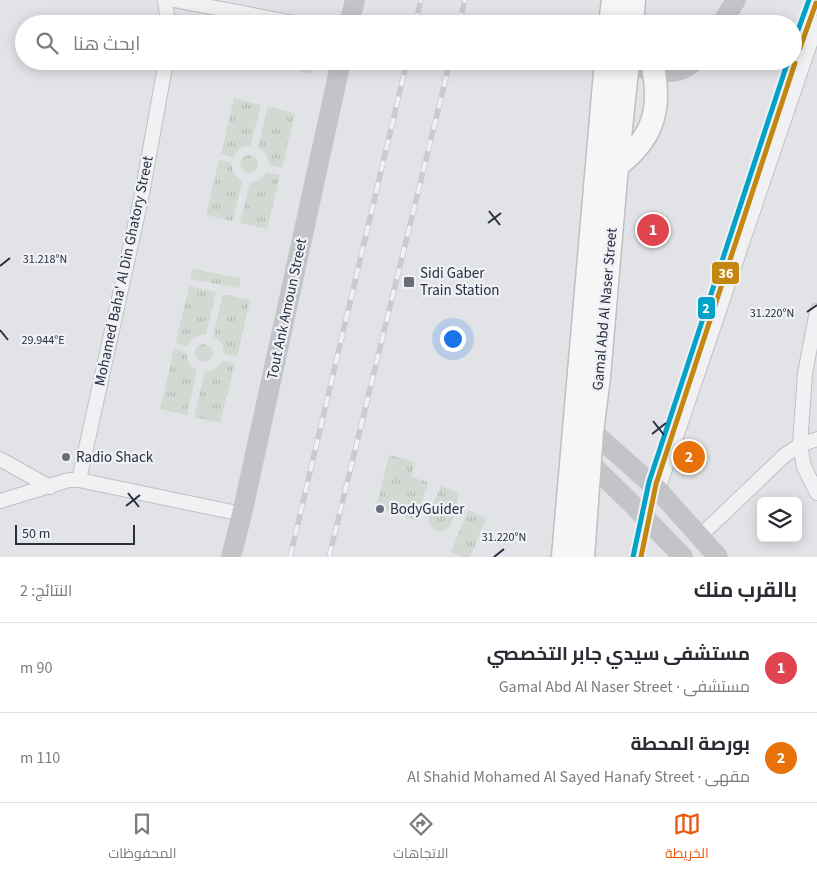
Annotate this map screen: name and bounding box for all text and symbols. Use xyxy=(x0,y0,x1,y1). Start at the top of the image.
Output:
search box xyxy=(15,15,802,70)
icon: search xyxy=(33,29,61,57)
text: ابحث هنا xyxy=(73,31,140,58)
street label: Mohamed Baha' Al Din Ghatory Street xyxy=(89,154,159,388)
pin: 1 xyxy=(637,211,669,249)
street label: Gamal Abd Al Naser Street xyxy=(587,227,623,391)
street label: Tout Ank Amoun Street xyxy=(262,236,312,382)
text: 31.218°N xyxy=(23,251,67,268)
line badge: 36 xyxy=(711,261,740,285)
place label: Sidi Gaber Train Station xyxy=(420,263,500,301)
text: 36 xyxy=(719,264,733,284)
marker: Sidi Gaber Train Station xyxy=(402,275,416,289)
line badge: 2 xyxy=(697,296,716,320)
text: 2 xyxy=(702,299,710,319)
text: 31.220°N xyxy=(750,305,794,322)
your location xyxy=(440,326,466,352)
text: 29.944°E xyxy=(21,332,65,349)
pin: 2 xyxy=(673,438,705,476)
place label: Radio Shack xyxy=(76,447,154,468)
marker: Radio Shack xyxy=(60,451,72,463)
map controls xyxy=(757,497,802,542)
button: layers xyxy=(757,497,802,542)
place label: BodyGuider xyxy=(390,499,465,520)
marker: BodyGuider xyxy=(374,503,386,515)
scale bar xyxy=(15,522,135,545)
text: 50 m xyxy=(22,524,50,544)
text: 31.220°N xyxy=(482,529,526,546)
text: بالقرب منك xyxy=(694,575,797,605)
text: النتائج: 2 xyxy=(20,580,72,602)
text: مستشفى سيدي جابر التخصصي xyxy=(487,641,750,668)
text: 90 m xyxy=(20,657,52,679)
text: 1 xyxy=(777,657,785,679)
text: مستشفى · Gamal Abd Al Naser Street xyxy=(499,676,750,698)
text: بورصة المحطة xyxy=(630,731,750,758)
text: 110 m xyxy=(20,747,60,769)
text: 2 xyxy=(777,747,785,769)
text: مقهى · Al Shahid Mohamed Al Sayed Hanafy Street xyxy=(407,766,750,788)
tab: المحفوظات xyxy=(108,810,176,866)
tab: الاتجاهات xyxy=(393,810,448,866)
tab: الخريطة xyxy=(665,810,709,866)

